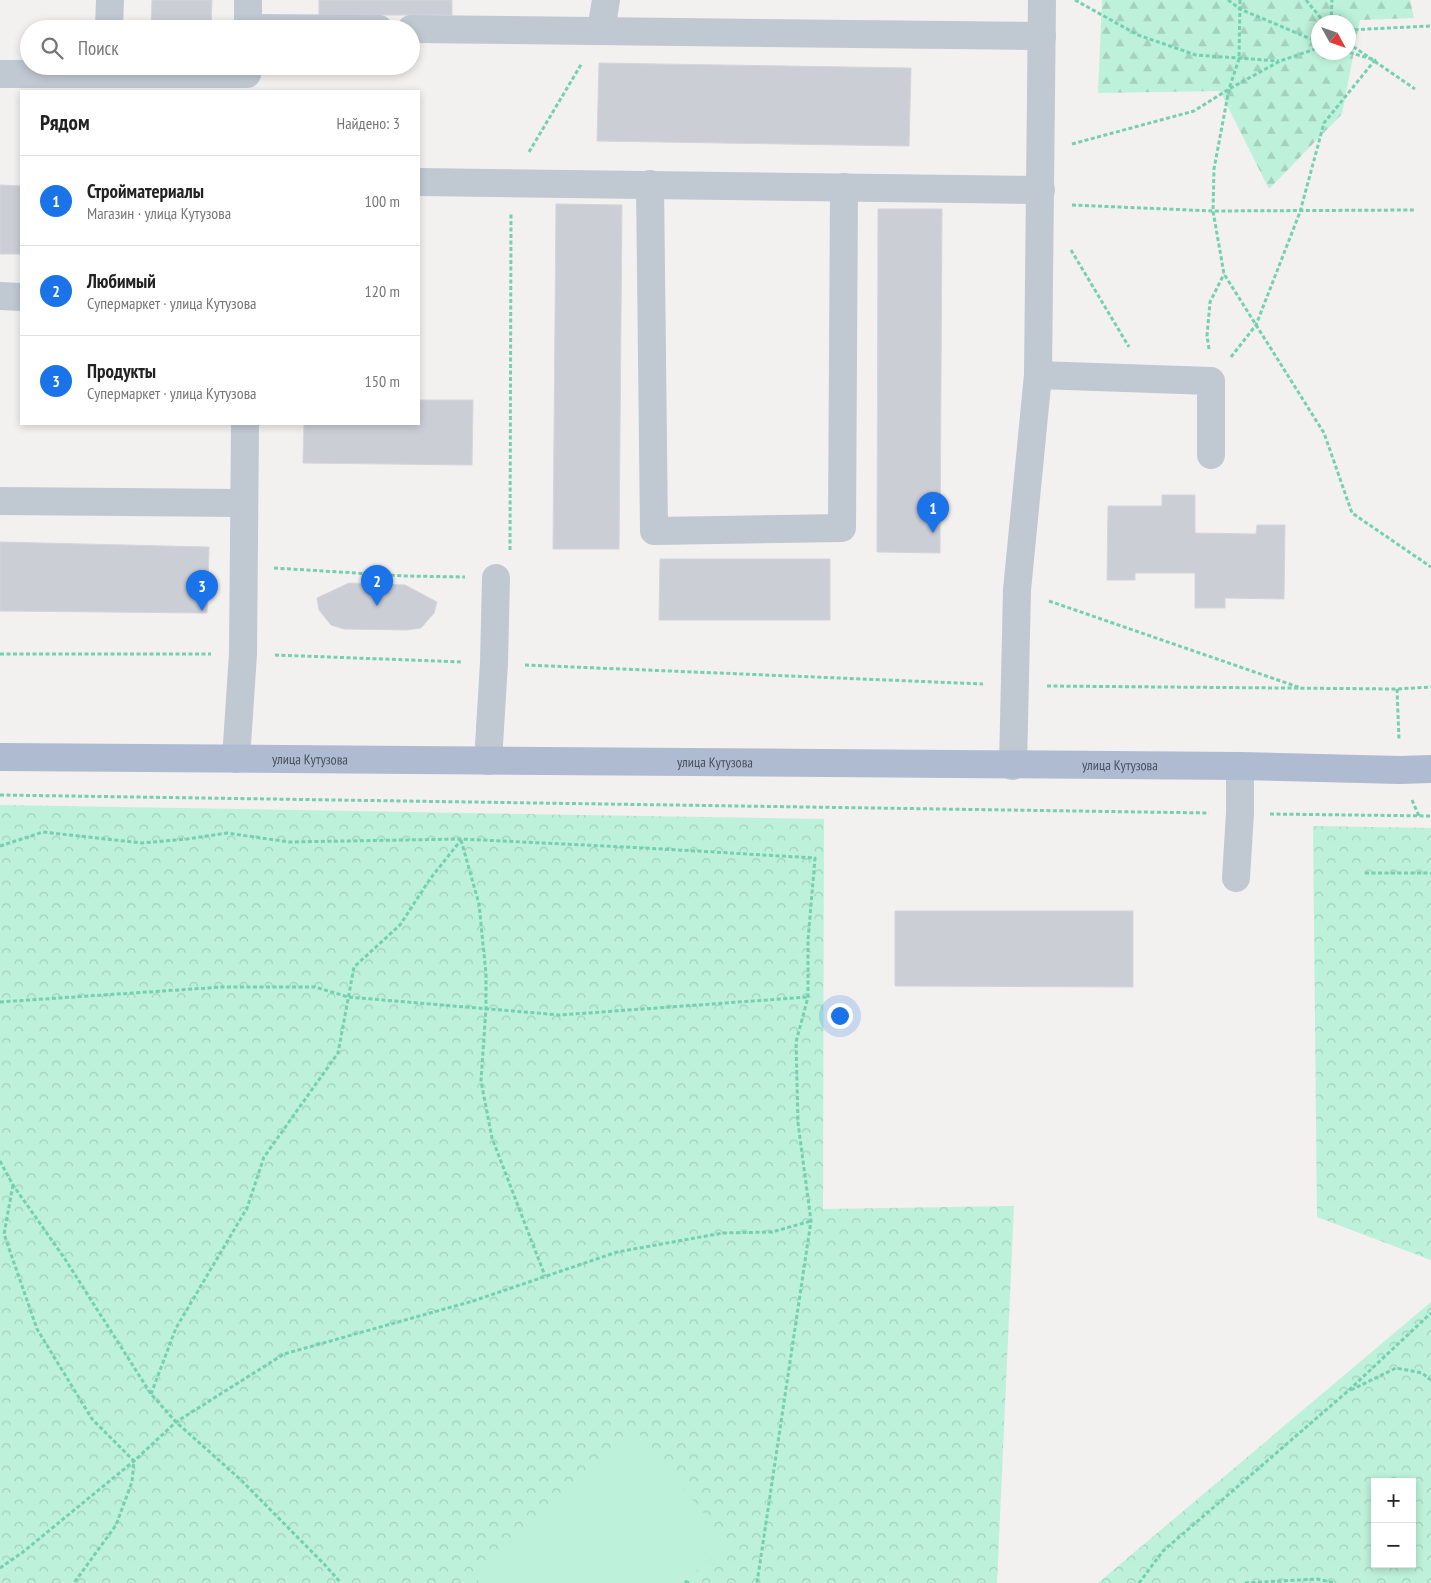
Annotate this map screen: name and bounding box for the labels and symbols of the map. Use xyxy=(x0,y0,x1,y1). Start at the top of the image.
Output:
north arrow xyxy=(1311,15,1356,60)
pin: 1 xyxy=(917,492,949,533)
pin: 2 xyxy=(361,565,393,606)
pin: 3 xyxy=(186,570,218,611)
street label: улица Кутузова xyxy=(272,750,348,769)
street label: улица Кутузова xyxy=(677,753,753,771)
street label: улица Кутузова xyxy=(1082,756,1158,774)
your location xyxy=(827,1003,853,1029)

